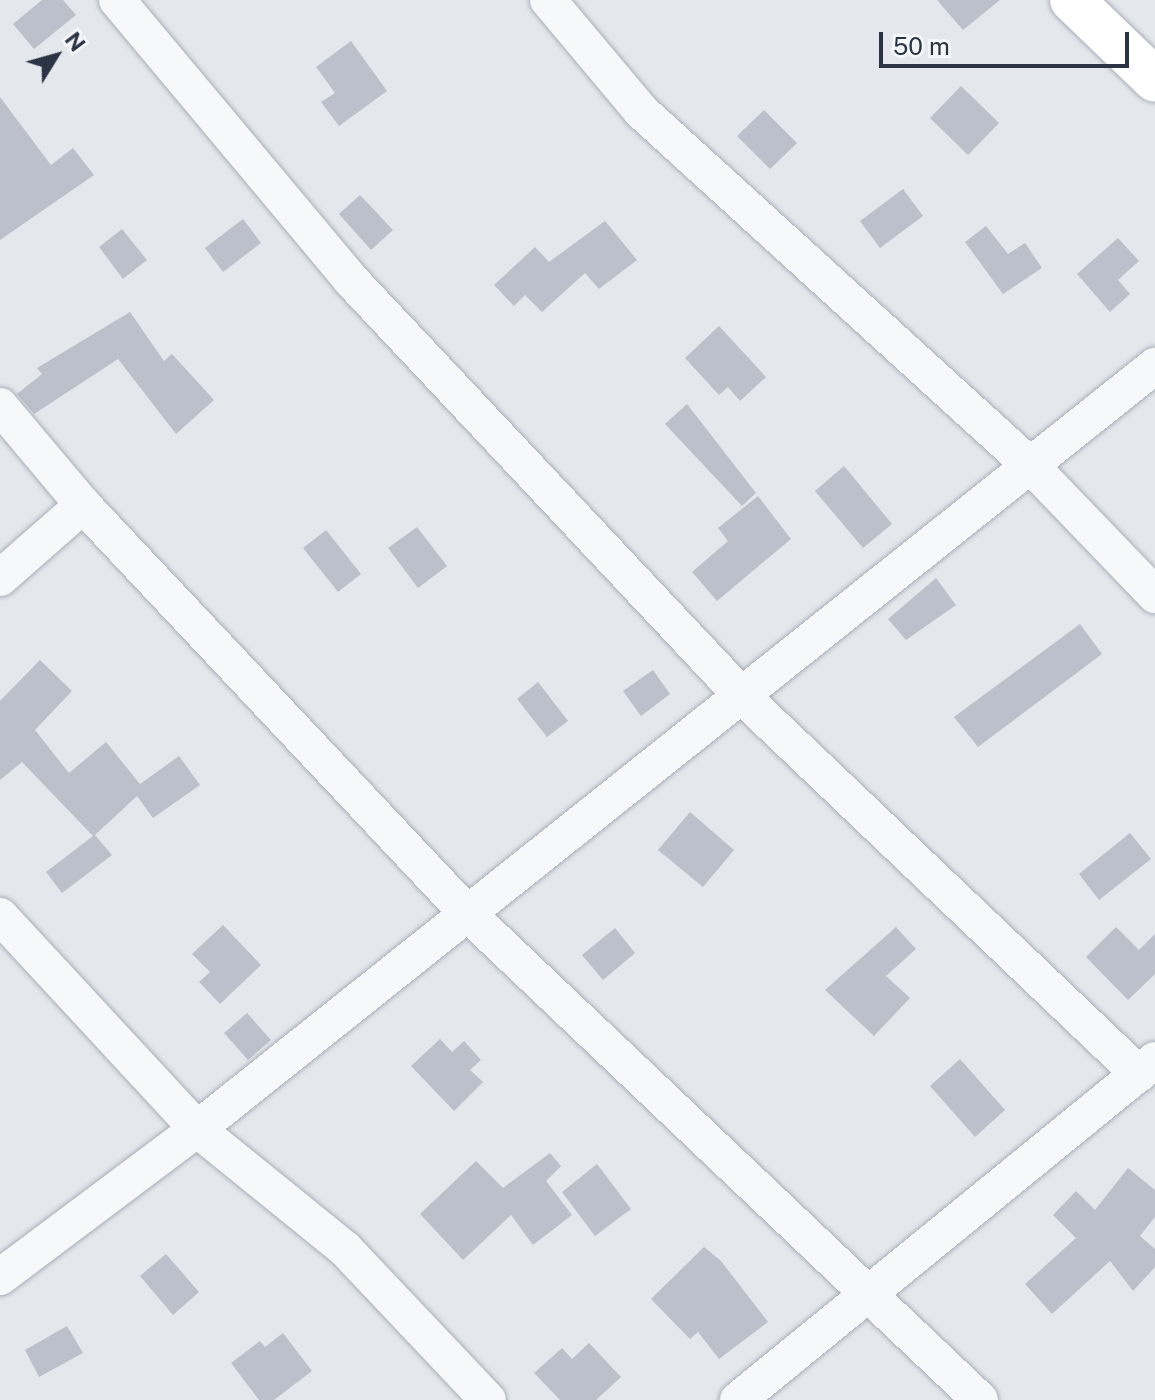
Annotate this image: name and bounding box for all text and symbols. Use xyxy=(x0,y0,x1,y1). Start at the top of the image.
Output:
north arrow xyxy=(16,16,96,96)
scale bar xyxy=(883,16,1133,66)
text: N xyxy=(60,27,91,56)
text: 50 m xyxy=(893,32,950,60)

